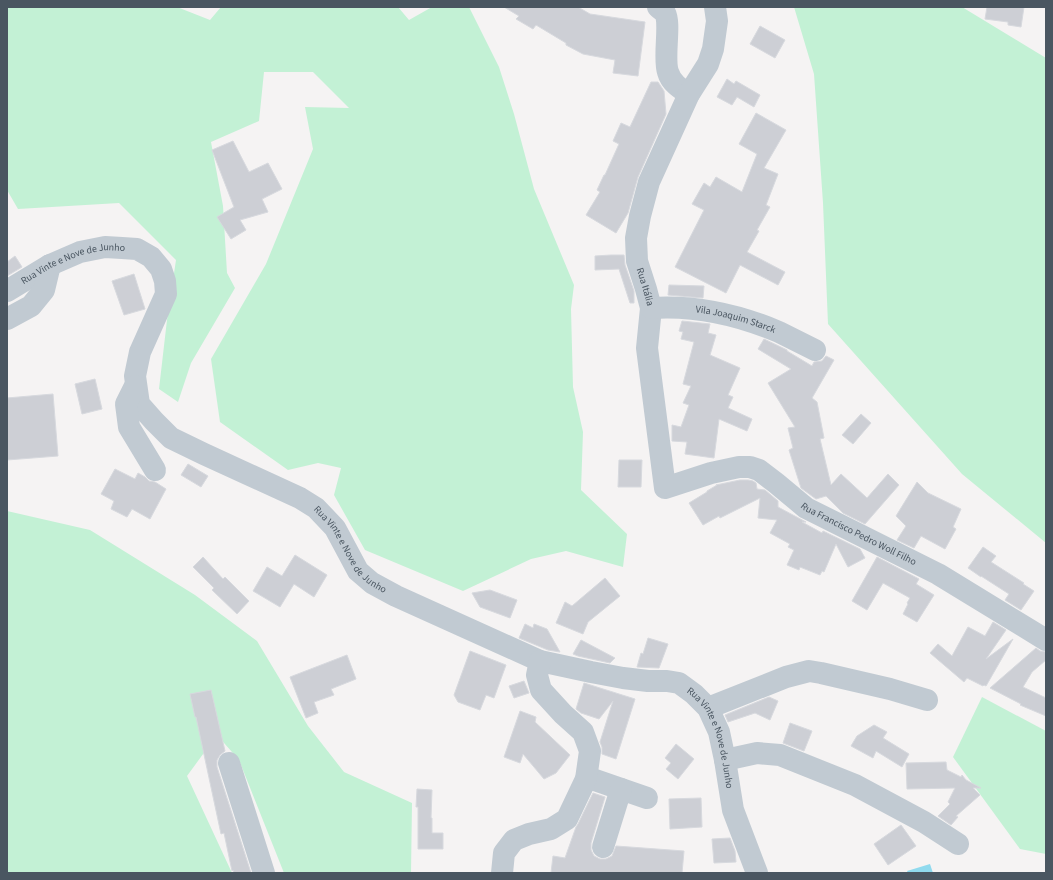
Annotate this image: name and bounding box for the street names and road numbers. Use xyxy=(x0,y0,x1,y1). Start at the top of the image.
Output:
street label: Rua Vinte e Nove de Junho xyxy=(18,240,126,288)
street label: Rua Itália xyxy=(633,266,657,307)
street label: Vila Joaquim Starck xyxy=(695,302,778,337)
street label: Rua Francisco Pedro Woll Filho xyxy=(798,499,919,569)
street label: Rua Vinte e Nove de Junho xyxy=(310,503,389,597)
street label: Rua Vinte e Nove de Junho xyxy=(684,684,736,790)

